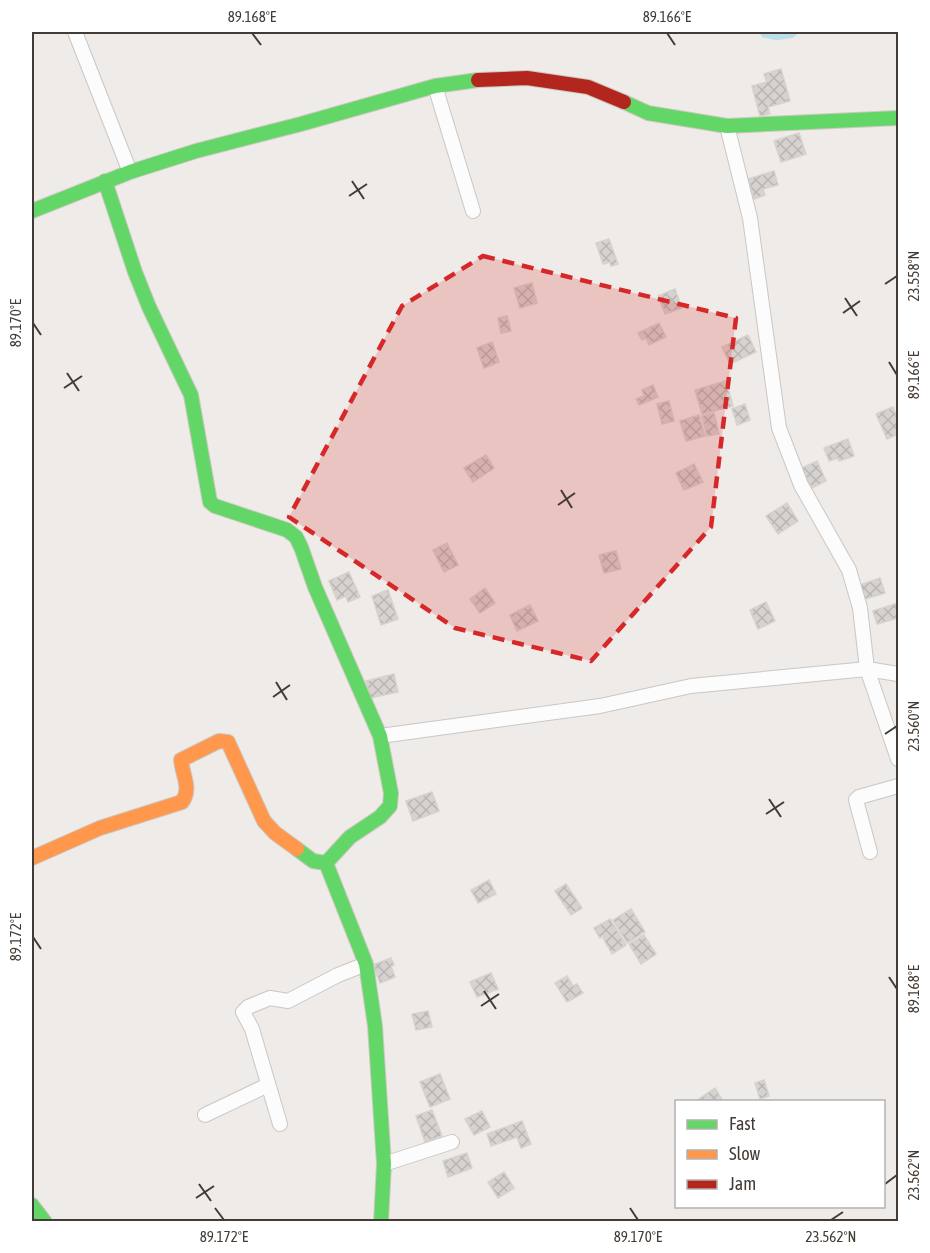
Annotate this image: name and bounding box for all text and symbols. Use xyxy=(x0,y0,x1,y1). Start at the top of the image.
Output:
text: 89.168°E xyxy=(228,8,277,25)
text: 89.166°E xyxy=(643,8,692,25)
text: 23.558°N xyxy=(905,251,922,301)
text: 89.170°E xyxy=(7,298,24,347)
text: 89.166°E xyxy=(905,350,922,399)
text: 23.560°N xyxy=(905,701,922,751)
text: 89.172°E xyxy=(7,912,24,961)
text: 89.168°E xyxy=(905,964,922,1013)
legend xyxy=(675,1100,885,1208)
text: Fast xyxy=(729,1113,756,1134)
text: Slow xyxy=(729,1143,760,1164)
text: 23.562°N xyxy=(905,1150,922,1200)
text: Jam xyxy=(729,1173,756,1194)
text: 89.172°E xyxy=(200,1228,249,1245)
text: 89.170°E xyxy=(614,1228,663,1245)
text: 23.562°N xyxy=(806,1228,856,1245)

